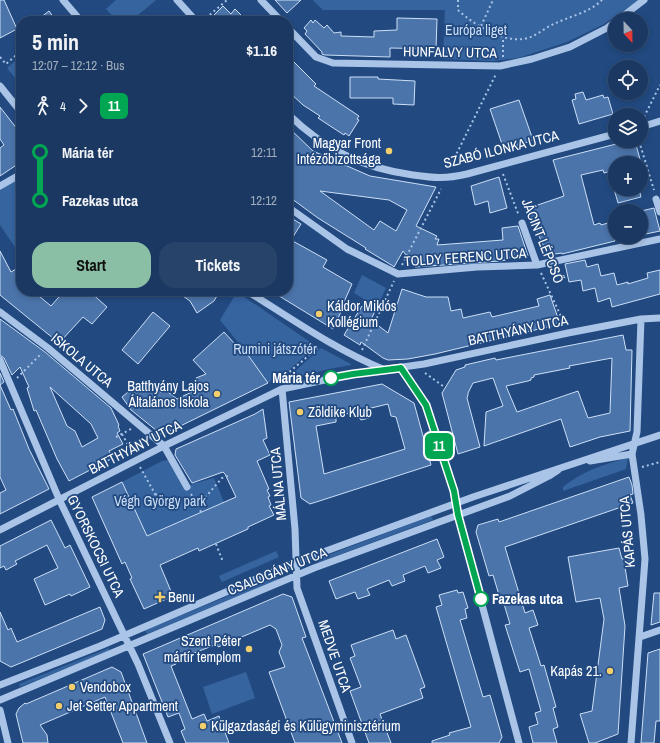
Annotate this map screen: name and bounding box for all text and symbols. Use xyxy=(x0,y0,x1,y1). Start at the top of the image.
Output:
north arrow xyxy=(608,12,648,52)
map controls xyxy=(608,12,648,244)
park label: Európa liget xyxy=(445,21,507,39)
text: 5 min xyxy=(32,27,79,57)
text: $1.16 xyxy=(246,40,277,61)
street label: HUNFALVY UTCA xyxy=(403,42,497,62)
text: 12:07 – 12:12 · Bus xyxy=(32,57,124,74)
button: locate xyxy=(608,60,648,100)
icon: walk xyxy=(32,95,54,117)
icon: forward xyxy=(72,95,94,117)
text: 11 xyxy=(108,97,120,115)
text: 4 xyxy=(60,98,66,115)
button: layers xyxy=(608,108,648,148)
street label: SZABÓ ILONKA UTCA xyxy=(442,126,561,172)
place label: Magyar Front Intézőbizottsága xyxy=(297,134,382,168)
text: Mária tér xyxy=(62,142,113,163)
text: 12:11 xyxy=(251,144,277,161)
marker: Magyar Front Intézőbizottsága xyxy=(384,146,394,156)
button: + xyxy=(608,156,648,196)
text: Fazekas utca xyxy=(62,190,138,211)
text: 12:12 xyxy=(250,192,277,209)
street label: JÁCINT LÉPCSŐ xyxy=(518,196,568,286)
button: − xyxy=(608,204,648,244)
button: Start xyxy=(32,242,151,288)
button: Tickets xyxy=(159,242,277,288)
street label: TOLDY FERENC UTCA xyxy=(403,244,527,270)
place label: Káldor Miklós Kollégium xyxy=(327,297,397,331)
marker: Káldor Miklós Kollégium xyxy=(314,309,324,319)
street label: BATTHYÁNY UTCA xyxy=(467,311,570,349)
street label: ISKOLA UTCA xyxy=(47,329,117,391)
park label: Rumini játszótér xyxy=(233,340,317,358)
place label: Mária tér xyxy=(272,369,321,387)
marker: Mária tér xyxy=(323,370,339,386)
place label: Batthyány Lajos Általános Iskola xyxy=(127,377,210,411)
marker: Batthyány Lajos Általános Iskola xyxy=(212,389,222,399)
place label: Zöldike Klub xyxy=(308,403,372,421)
marker: Zöldike Klub xyxy=(295,407,305,417)
street label: BATTHYÁNY UTCA xyxy=(86,416,185,478)
line badge: 11 xyxy=(421,433,457,459)
text: 11 xyxy=(433,437,445,455)
street label: MÁLNA UTCA xyxy=(266,446,290,521)
street label: GYORSKOCSI UTCA xyxy=(63,492,129,600)
park label: Végh György park xyxy=(114,492,206,510)
street label: KAPÁS UTCA xyxy=(615,495,639,569)
street label: CSALOGÁNY UTCA xyxy=(225,543,330,599)
place label: Benu xyxy=(168,588,195,606)
place label: Fazekas utca xyxy=(492,590,564,608)
marker: Fazekas utca xyxy=(473,591,489,607)
marker: Benu xyxy=(155,592,165,602)
street label: MEDVE UTCA xyxy=(314,617,356,695)
place label: Szent Péter mártír templom xyxy=(164,632,241,666)
marker: Szent Péter mártír templom xyxy=(244,644,254,654)
place label: Kapás 21. xyxy=(550,662,602,680)
marker: Kapás 21. xyxy=(605,666,615,676)
place label: Vendobox xyxy=(80,678,131,696)
marker: Vendobox xyxy=(67,682,77,692)
place label: Jet Setter Appartment xyxy=(67,697,178,715)
marker: Jet Setter Appartment xyxy=(54,701,64,711)
place label: Külgazdasági és Külügyminisztérium xyxy=(211,717,401,735)
marker: Külgazdasági és Külügyminisztérium xyxy=(198,721,208,731)

